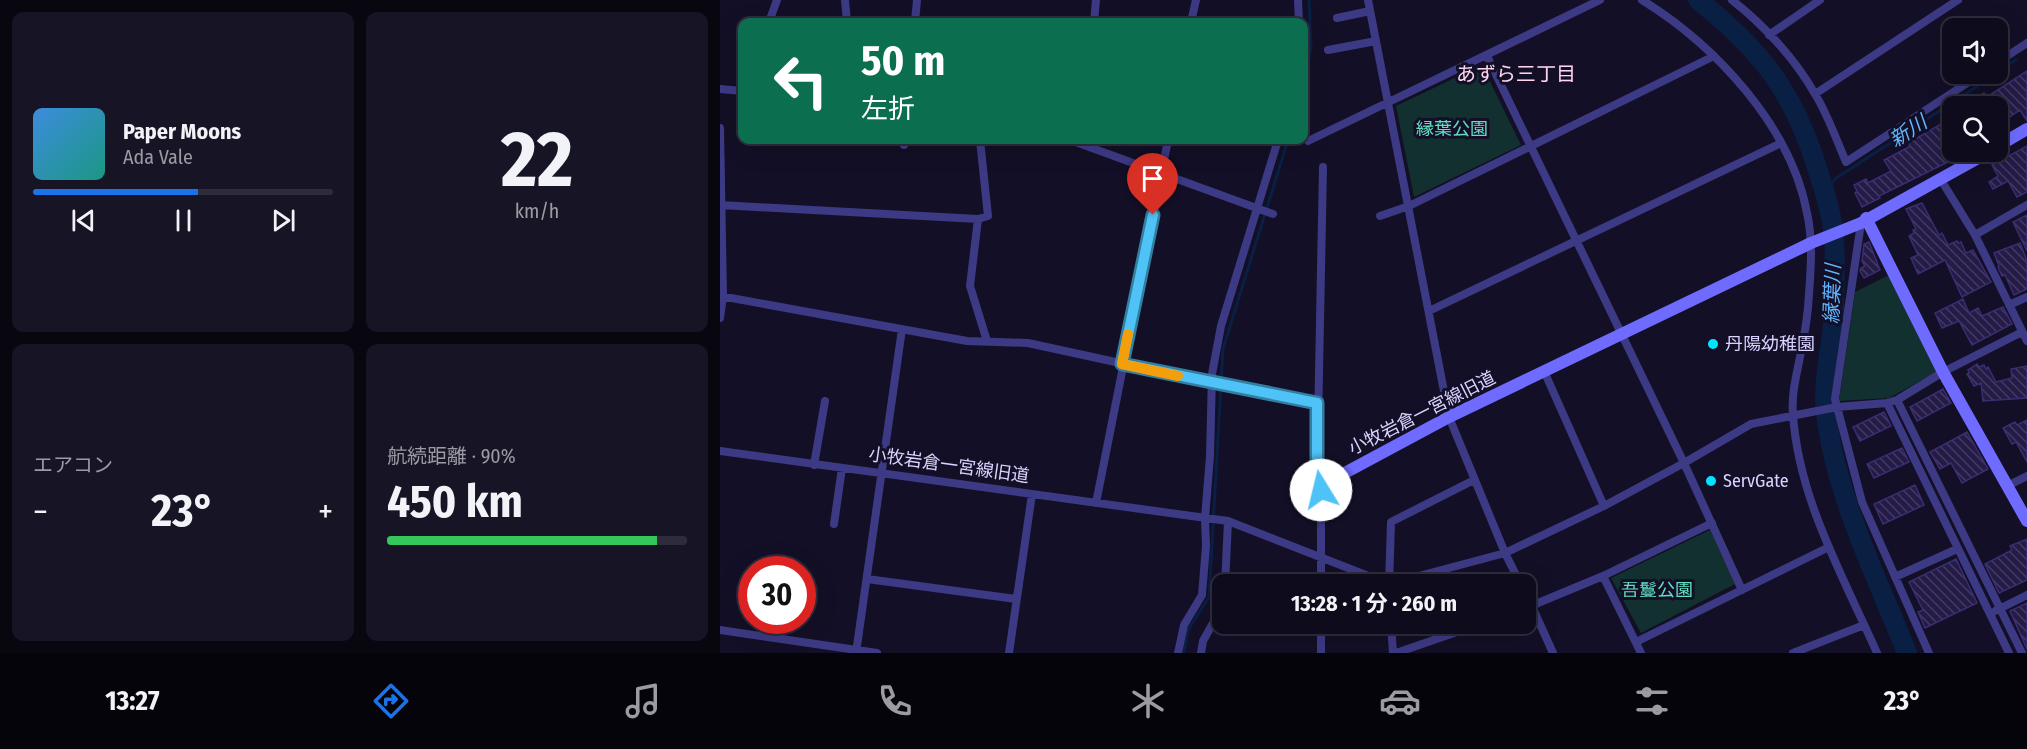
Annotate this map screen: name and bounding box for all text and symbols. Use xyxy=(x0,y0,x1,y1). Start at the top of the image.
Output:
map controls xyxy=(1942,18,2008,162)
button: sound xyxy=(1942,18,2008,84)
text: 50 m xyxy=(861,36,945,86)
icon: left xyxy=(762,42,840,120)
district label: あずら三丁目 xyxy=(1456,62,1576,86)
text: 左折 xyxy=(861,93,915,125)
button: search xyxy=(1942,96,2008,162)
water label: 新川 xyxy=(1885,109,1933,152)
text: 22 xyxy=(501,113,573,207)
text: Paper Moons xyxy=(123,118,241,145)
park label: 縁葉公園 xyxy=(1416,118,1488,140)
text: Ada Vale xyxy=(123,145,193,169)
pin xyxy=(1127,153,1178,215)
icon: arrive xyxy=(1136,162,1169,195)
text: km/h xyxy=(515,199,559,223)
icon: previous xyxy=(67,204,100,237)
icon: pause xyxy=(167,204,200,237)
icon: next xyxy=(267,204,300,237)
water label: 縁葉川 xyxy=(1819,262,1845,324)
place label: 丹陽幼稚園 xyxy=(1725,333,1815,355)
marker: 丹陽幼稚園 xyxy=(1706,337,1720,351)
street label: 小牧岩倉一宮線旧道 xyxy=(1345,366,1499,460)
street label: 小牧岩倉一宮線旧道 xyxy=(867,443,1031,487)
text: 航続距離 · 90% xyxy=(387,444,516,468)
text: エアコン xyxy=(33,453,113,477)
position arrow xyxy=(1289,458,1353,522)
place label: ServGate xyxy=(1723,470,1789,492)
marker: ServGate xyxy=(1704,474,1718,488)
text: 450 km xyxy=(387,475,523,529)
text: 23° xyxy=(151,484,215,538)
text: − xyxy=(33,492,48,532)
text: + xyxy=(318,492,333,532)
speed limit sign: 30 xyxy=(738,556,816,634)
park label: 吾鬘公園 xyxy=(1621,579,1693,601)
text: 13:28 · 1 分 · 260 m xyxy=(1291,590,1457,617)
icon: directions xyxy=(370,680,412,722)
icon: music xyxy=(622,680,664,722)
icon: phone xyxy=(874,680,916,722)
icon: climate xyxy=(1127,680,1169,722)
icon: car xyxy=(1379,680,1421,722)
icon: filters xyxy=(1631,680,1673,722)
text: 13:27 xyxy=(105,685,159,717)
text: 23° xyxy=(1884,685,1922,717)

